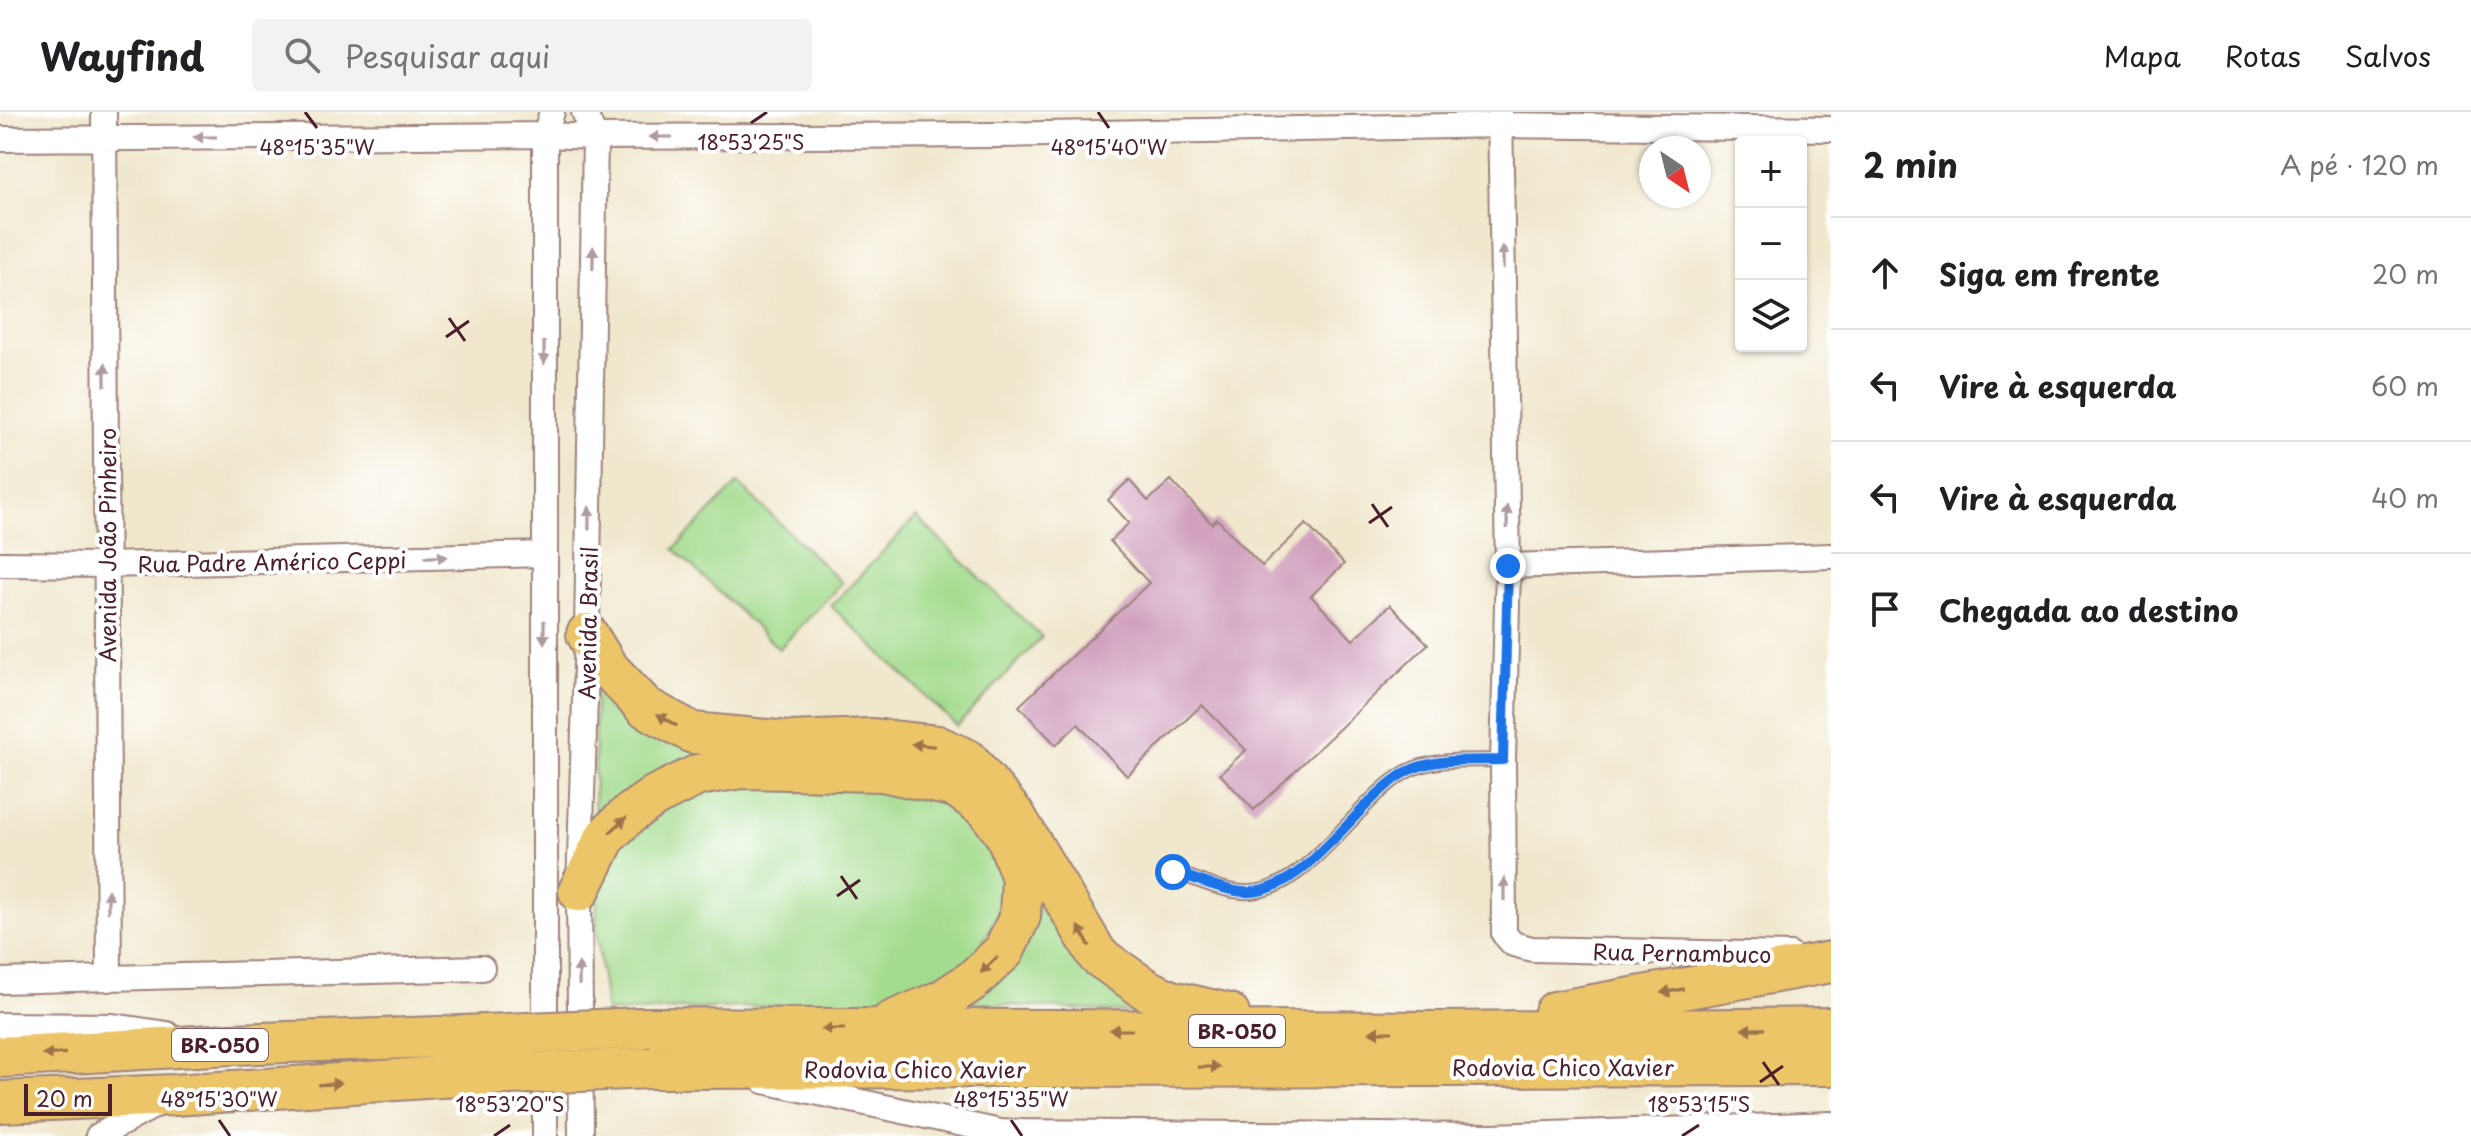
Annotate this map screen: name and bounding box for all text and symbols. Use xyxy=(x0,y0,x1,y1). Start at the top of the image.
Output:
search box xyxy=(252,19,812,91)
text: Wayfind xyxy=(40,27,204,84)
icon: search xyxy=(280,33,324,77)
text: Pesquisar aqui xyxy=(344,33,550,78)
text: Mapa xyxy=(2104,34,2181,77)
text: Rotas xyxy=(2225,34,2301,77)
text: Salvos xyxy=(2345,34,2431,77)
text: 18°53'25"S xyxy=(697,127,805,157)
one-way arrow xyxy=(192,131,217,143)
one-way arrow xyxy=(648,131,673,143)
text: 48°15'35"W xyxy=(260,132,375,162)
text: 48°15'40"W xyxy=(1051,132,1168,162)
north arrow xyxy=(1639,136,1711,208)
map controls xyxy=(1735,136,1807,352)
button: + xyxy=(1735,136,1807,208)
text: 2 min xyxy=(1863,138,1958,190)
text: A pé · 120 m xyxy=(2280,145,2439,184)
button: − xyxy=(1735,208,1807,280)
one-way arrow xyxy=(1496,244,1509,269)
one-way arrow xyxy=(587,245,599,270)
icon: ahead xyxy=(1863,251,1907,295)
text: Siga em frente xyxy=(1939,251,2160,296)
text: 20 m xyxy=(2372,254,2439,293)
button: layers xyxy=(1735,280,1807,352)
one-way arrow xyxy=(538,341,551,366)
one-way arrow xyxy=(99,362,111,387)
icon: left xyxy=(1863,363,1907,407)
text: Vire à esquerda xyxy=(1939,363,2177,408)
text: 60 m xyxy=(2371,366,2439,405)
street label: Avenida João Pinheiro xyxy=(90,428,123,662)
icon: left xyxy=(1863,475,1907,519)
text: Vire à esquerda xyxy=(1939,475,2177,520)
text: 40 m xyxy=(2371,478,2439,517)
one-way arrow xyxy=(1501,504,1513,529)
one-way arrow xyxy=(583,505,595,530)
street label: Rua Padre Américo Ceppi xyxy=(137,542,407,580)
street label: Avenida Brasil xyxy=(569,546,605,700)
route end xyxy=(1490,548,1526,584)
one-way arrow xyxy=(424,551,449,563)
icon: arrive xyxy=(1863,587,1907,631)
text: Chegada ao destino xyxy=(1939,587,2238,632)
one-way arrow xyxy=(538,620,550,645)
one-way arrow xyxy=(656,713,678,727)
one-way arrow xyxy=(910,738,935,751)
one-way arrow xyxy=(609,816,628,834)
route start xyxy=(1155,854,1191,890)
one-way arrow xyxy=(1498,876,1510,901)
one-way arrow xyxy=(102,888,115,913)
one-way arrow xyxy=(1078,925,1092,947)
street label: Rua Pernambuco xyxy=(1592,934,1772,970)
one-way arrow xyxy=(980,956,999,974)
one-way arrow xyxy=(573,961,586,986)
one-way arrow xyxy=(1659,985,1684,997)
road number: BR-050 xyxy=(1189,1015,1285,1047)
one-way arrow xyxy=(1740,1022,1765,1035)
one-way arrow xyxy=(820,1023,845,1035)
one-way arrow xyxy=(1108,1024,1133,1036)
one-way arrow xyxy=(1368,1026,1393,1038)
road number: BR-050 xyxy=(172,1029,268,1061)
one-way arrow xyxy=(41,1047,66,1060)
street label: Rodovia Chico Xavier xyxy=(1452,1050,1675,1083)
street label: Rodovia Chico Xavier xyxy=(804,1052,1027,1085)
one-way arrow xyxy=(1197,1061,1222,1073)
one-way arrow xyxy=(317,1077,342,1090)
scale bar xyxy=(24,1080,112,1116)
text: 20 m xyxy=(36,1081,93,1114)
text: 48°15'30"W xyxy=(161,1084,278,1114)
text: 48°15'35"W xyxy=(954,1084,1069,1114)
text: 18°53'20"S xyxy=(456,1089,564,1119)
text: 18°53'15"S xyxy=(1648,1089,1750,1119)

